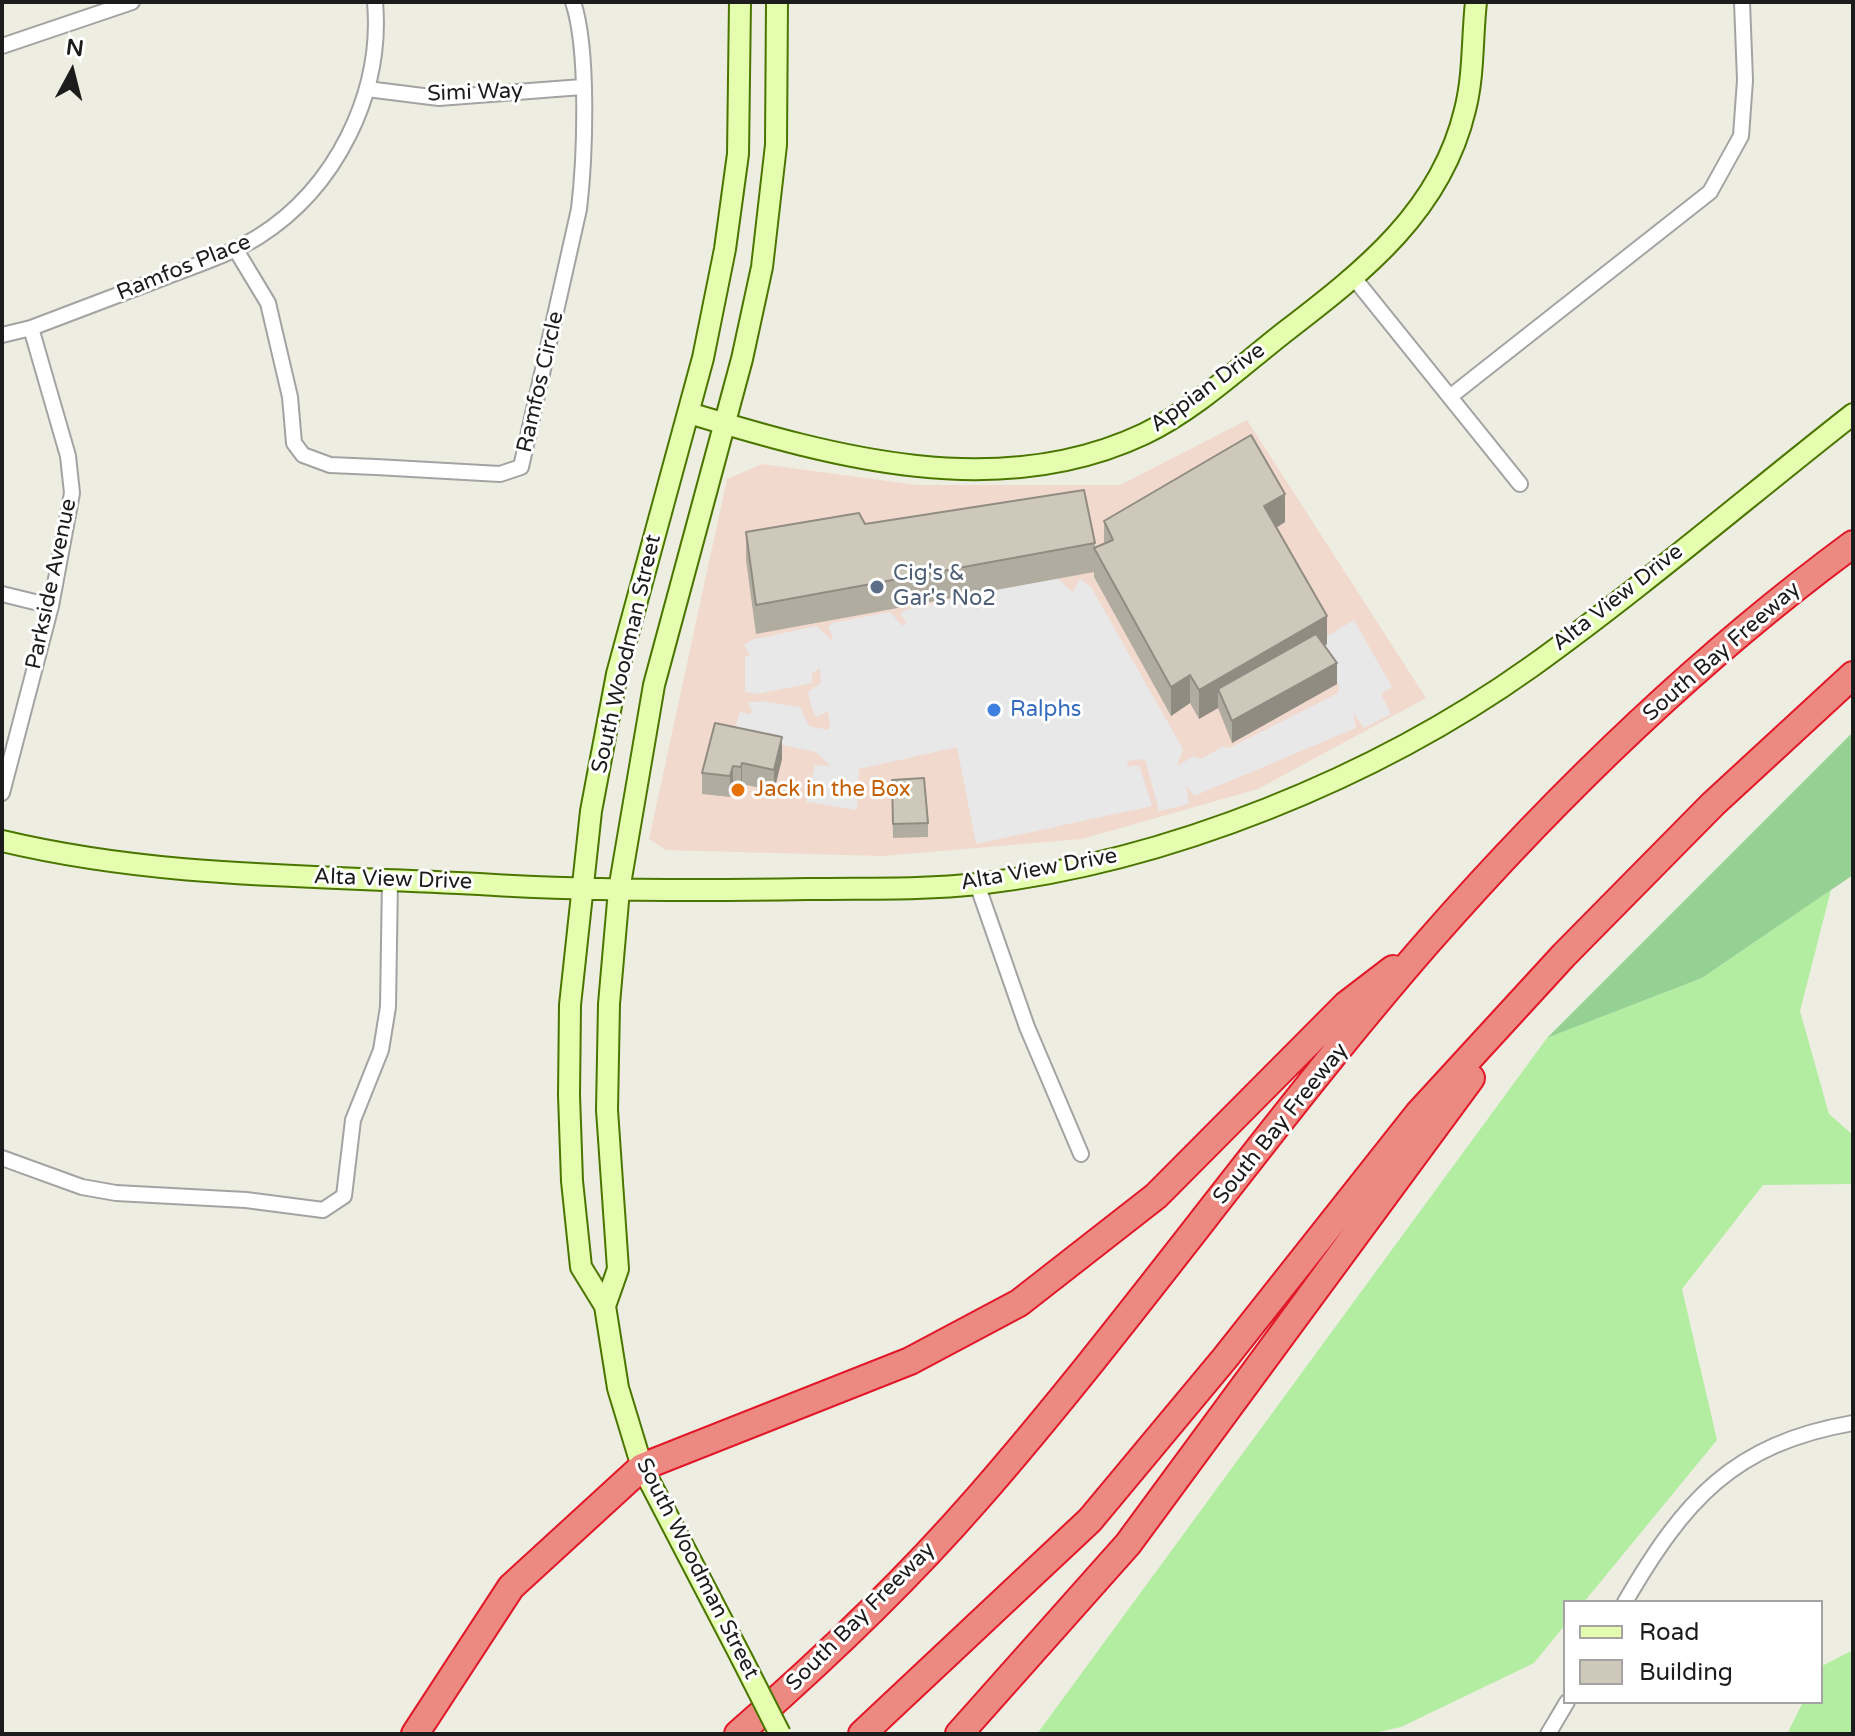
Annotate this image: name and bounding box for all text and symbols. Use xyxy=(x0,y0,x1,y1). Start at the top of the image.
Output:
north arrow xyxy=(32,32,112,112)
text: N xyxy=(65,34,85,62)
street label: Simi Way xyxy=(427,78,523,108)
street label: Ramfos Place xyxy=(113,229,255,307)
street label: Ramfos Circle xyxy=(512,309,570,455)
street label: Appian Drive xyxy=(1146,338,1270,438)
street label: Parkside Avenue xyxy=(21,496,83,672)
street label: South Woodman Street xyxy=(587,532,667,776)
street label: Alta View Drive xyxy=(1547,539,1689,657)
place label: Cig's & Gar's No2 xyxy=(893,561,996,612)
street label: South Bay Freeway xyxy=(1638,577,1806,727)
marker: Cig's & Gar's No2 xyxy=(868,578,886,596)
place label: Ralphs xyxy=(1010,697,1081,723)
marker: Ralphs xyxy=(985,701,1003,719)
place label: Jack in the Box xyxy=(754,777,911,803)
marker: Jack in the Box xyxy=(729,781,747,799)
street label: Alta View Drive xyxy=(959,843,1119,897)
street label: Alta View Drive xyxy=(313,864,473,896)
street label: South Bay Freeway xyxy=(1208,1038,1354,1210)
street label: South Woodman Street xyxy=(630,1454,764,1684)
street label: South Bay Freeway xyxy=(781,1537,941,1697)
legend xyxy=(1563,1600,1823,1704)
text: Road xyxy=(1639,1618,1699,1647)
text: Building xyxy=(1639,1658,1733,1687)

